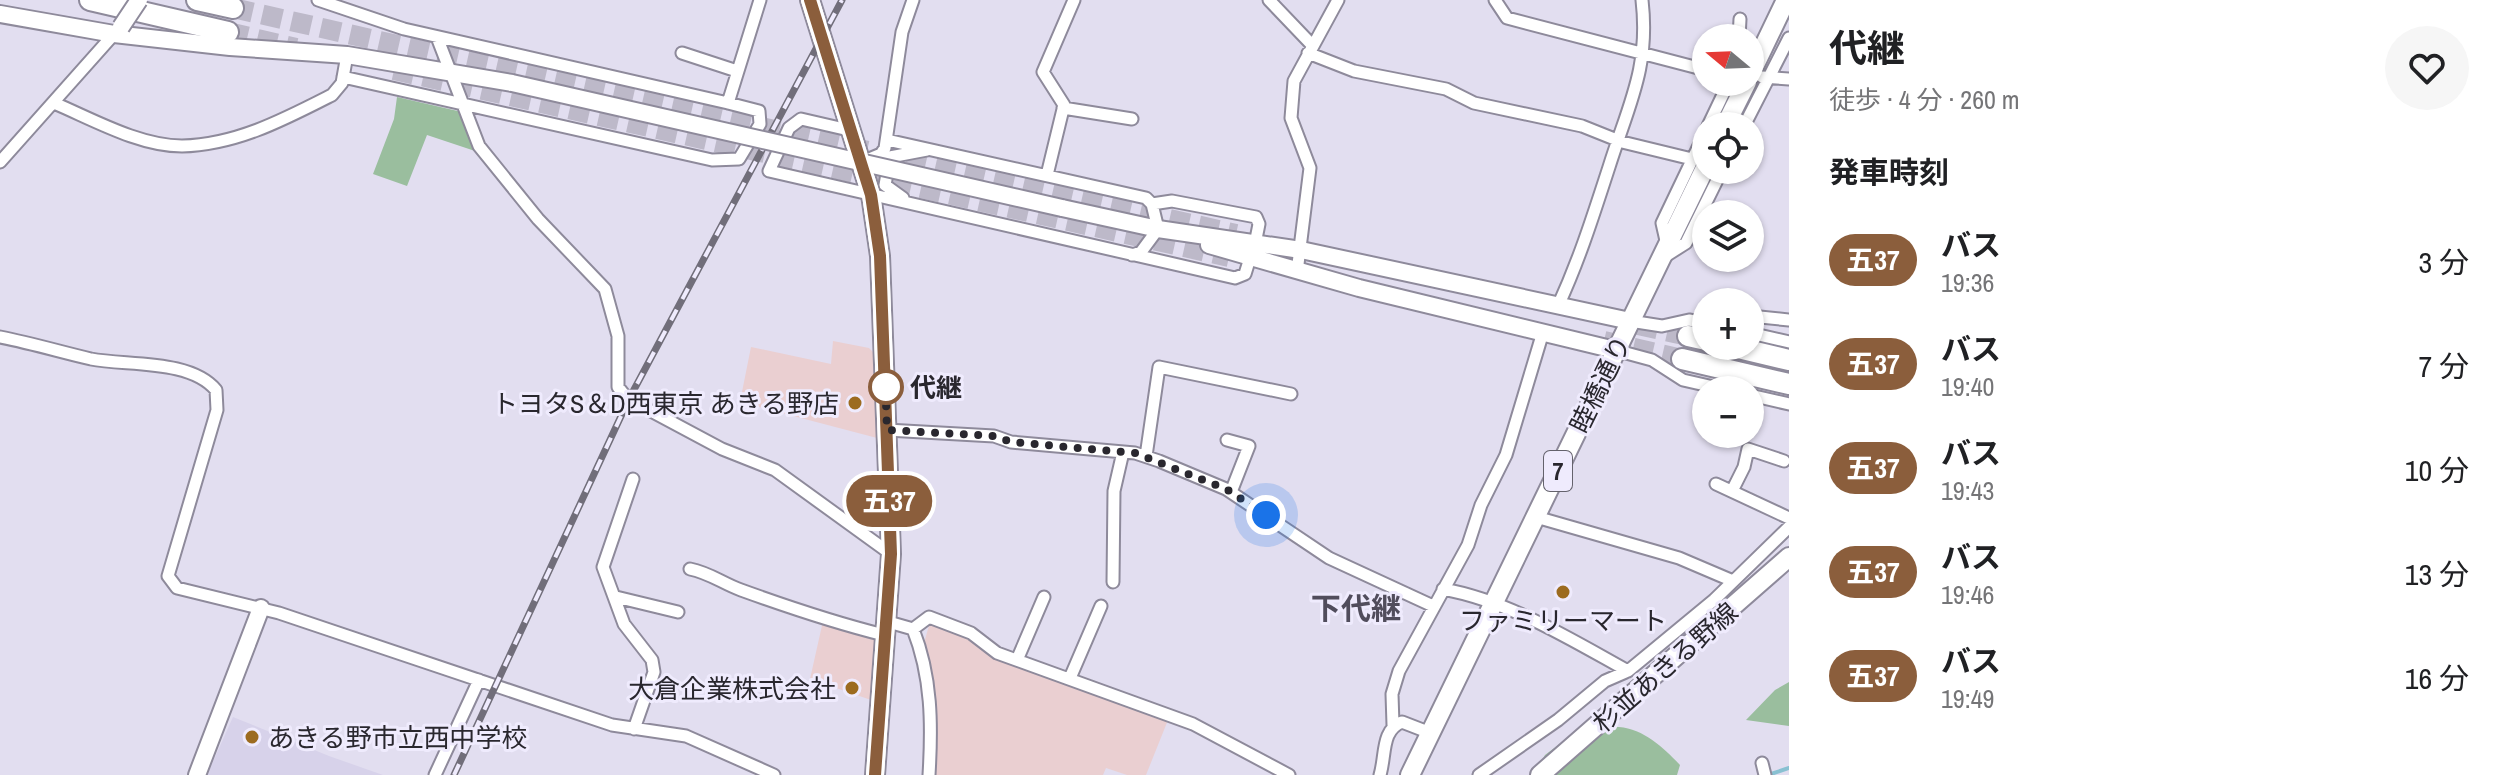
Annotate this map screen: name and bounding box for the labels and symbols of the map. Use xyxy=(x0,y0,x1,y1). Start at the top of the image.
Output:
north arrow xyxy=(1692,24,1764,96)
street label: 睦橋通り xyxy=(1561,330,1639,438)
marker: 代継 xyxy=(869,370,903,404)
place label: 代継 xyxy=(910,370,962,405)
place label: トヨタS＆D西東京 あきる野店 xyxy=(492,386,839,421)
marker: トヨタS＆D西東京 あきる野店 xyxy=(846,394,864,412)
road number: 7 xyxy=(1544,451,1572,491)
line badge: 五37 xyxy=(843,475,935,527)
your location xyxy=(1246,495,1286,535)
marker: ファミリーマート xyxy=(1554,583,1572,601)
district label: 下代継 xyxy=(1311,588,1401,628)
street label: 杉並あきる野線 xyxy=(1585,594,1745,740)
place label: ファミリーマート xyxy=(1459,603,1667,638)
place label: 大倉企業株式会社 xyxy=(628,671,836,706)
marker: 大倉企業株式会社 xyxy=(843,679,861,697)
place label: あきる野市立西中学校 xyxy=(268,720,527,755)
marker: あきる野市立西中学校 xyxy=(243,728,261,746)

